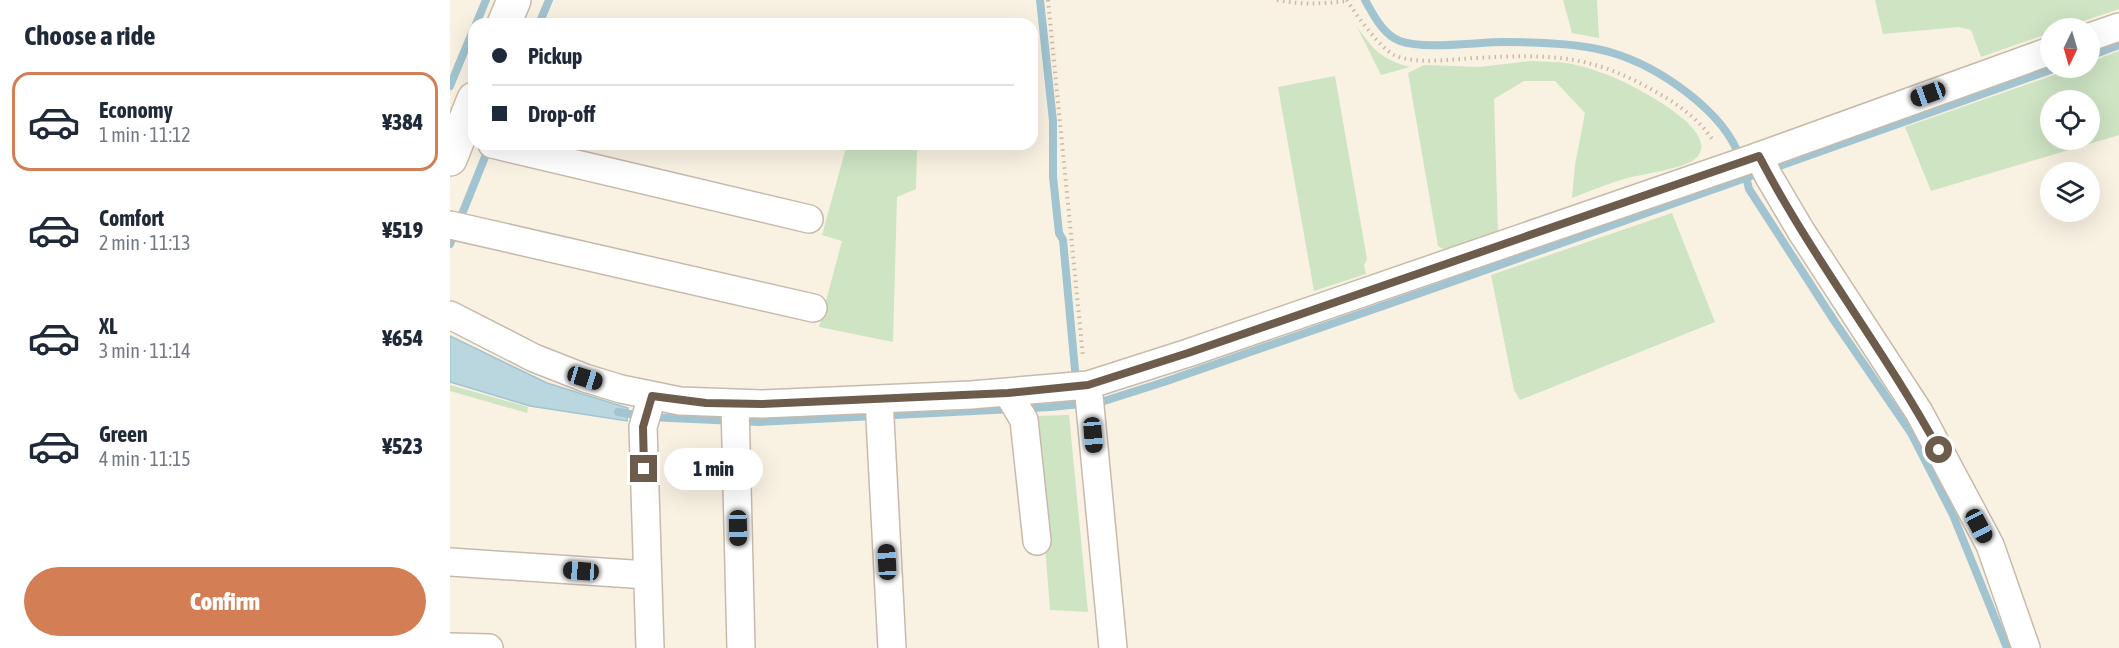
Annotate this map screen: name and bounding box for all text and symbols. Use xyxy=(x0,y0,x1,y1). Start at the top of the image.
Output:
north arrow xyxy=(2040,18,2100,78)
map controls xyxy=(2040,18,2100,222)
text: Choose a ride xyxy=(24,20,156,51)
text: Pickup xyxy=(528,43,583,69)
car xyxy=(1908,79,1948,109)
button: locate xyxy=(2040,90,2100,150)
icon: car xyxy=(27,95,81,149)
text: Economy xyxy=(99,97,173,123)
text: Drop-off xyxy=(528,101,595,127)
text: ¥384 xyxy=(382,109,423,135)
text: 1 min · 11:12 xyxy=(99,123,191,146)
button: layers xyxy=(2040,162,2100,222)
icon: car xyxy=(27,203,81,257)
text: Comfort xyxy=(99,205,164,231)
text: ¥519 xyxy=(382,217,423,243)
text: 2 min · 11:13 xyxy=(99,231,191,254)
icon: car xyxy=(27,311,81,365)
text: XL xyxy=(99,313,117,339)
text: ¥654 xyxy=(382,325,423,351)
text: 3 min · 11:14 xyxy=(99,339,191,362)
car xyxy=(565,364,605,392)
car xyxy=(1082,416,1104,454)
icon: car xyxy=(27,419,81,473)
text: Green xyxy=(99,421,148,447)
text: ¥523 xyxy=(382,433,423,459)
route start xyxy=(1925,436,1952,463)
text: 4 min · 11:15 xyxy=(99,447,191,470)
callout: 1 min xyxy=(665,448,764,490)
route end xyxy=(630,455,657,482)
text: 1 min xyxy=(693,457,734,480)
car xyxy=(1963,506,1995,546)
car xyxy=(729,510,747,546)
car xyxy=(877,544,897,580)
car xyxy=(562,561,600,581)
button: Confirm xyxy=(24,567,426,636)

